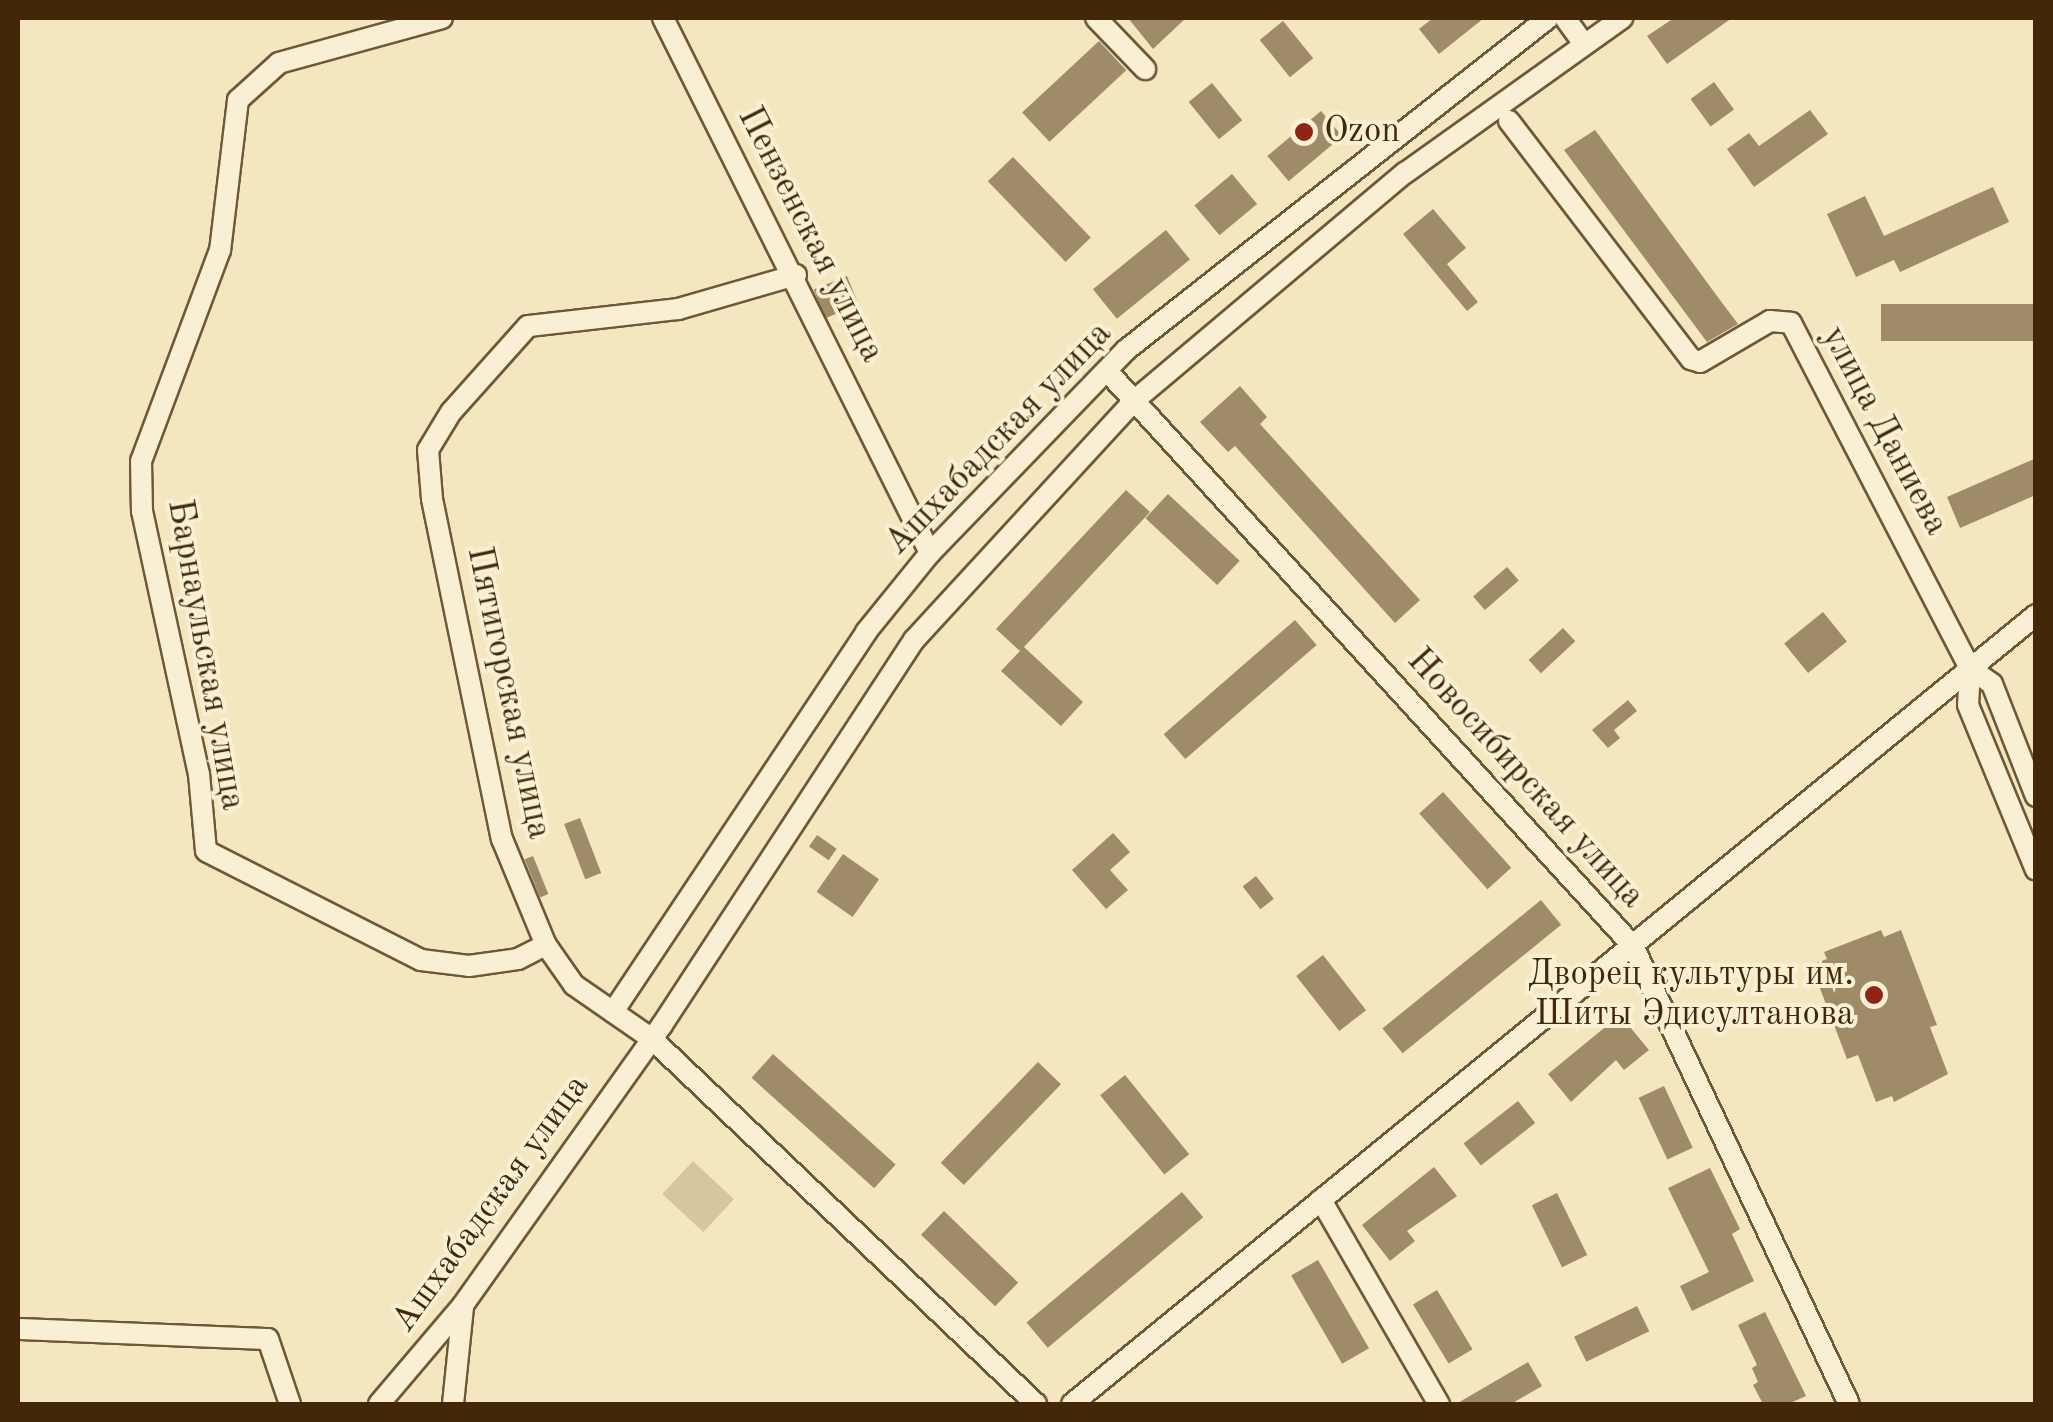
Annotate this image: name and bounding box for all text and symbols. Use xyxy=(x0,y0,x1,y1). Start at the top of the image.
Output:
street label: Пензенская улица xyxy=(728,100,892,370)
place label: Ozon xyxy=(1324,111,1400,153)
marker: Ozon xyxy=(1293,121,1315,143)
street label: Ашхабадская улица xyxy=(877,314,1121,564)
street label: улица Даниева xyxy=(1811,319,1957,543)
street label: Барнаульская улица xyxy=(157,496,253,814)
street label: Пятигорская улица xyxy=(457,543,559,843)
street label: Новосибирская улица xyxy=(1397,640,1653,918)
place label: Дворец культуры им. Шиты Эдисултанова xyxy=(1528,954,1854,1036)
marker: Дворец культуры им. Шиты Эдисултанова xyxy=(1863,984,1885,1006)
street label: Ашхабадская улица xyxy=(383,1067,599,1341)

